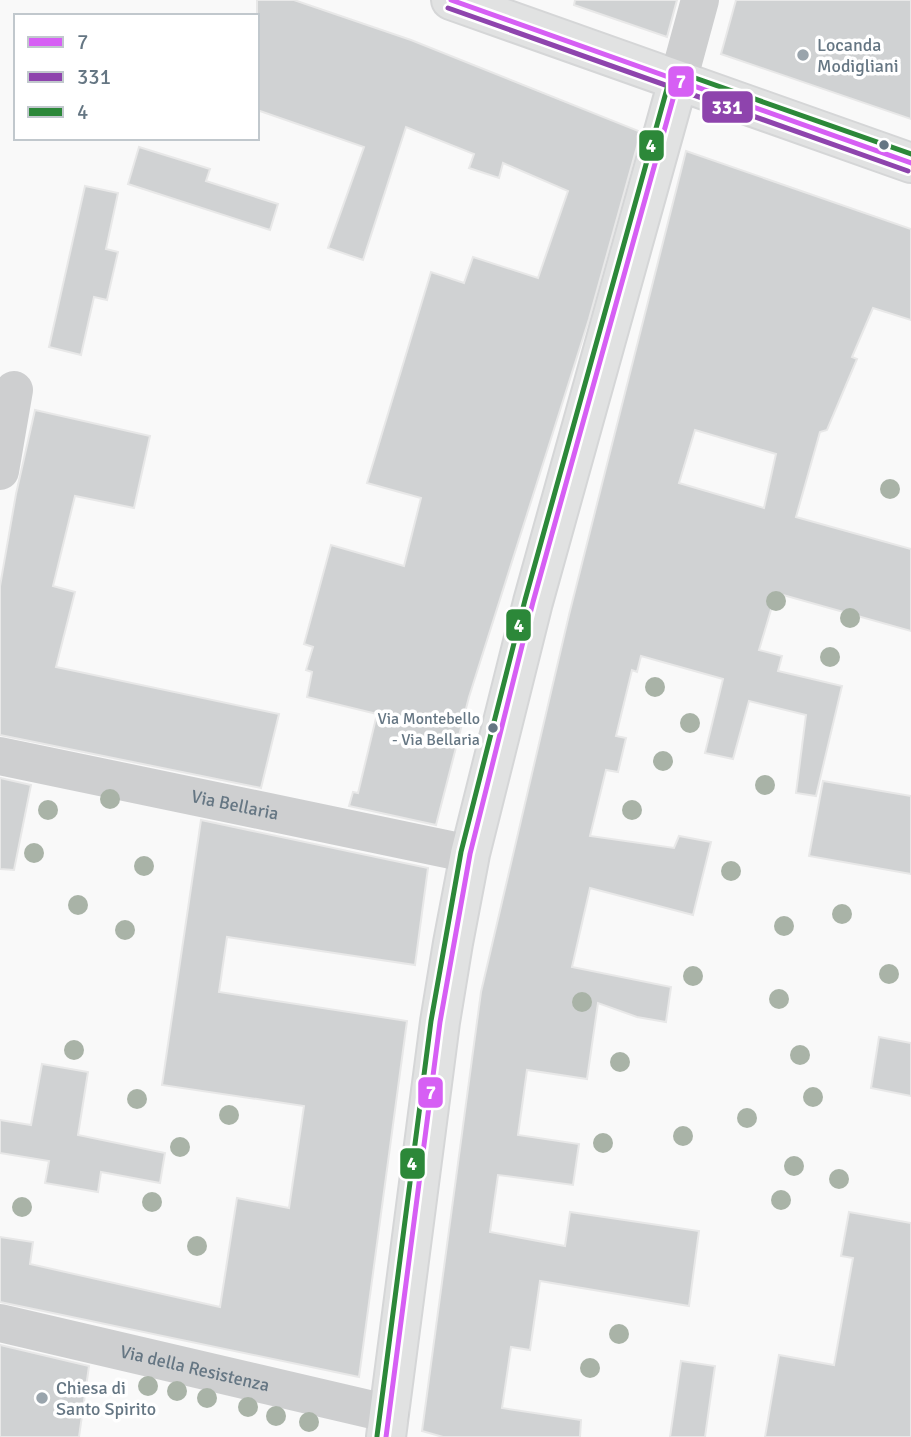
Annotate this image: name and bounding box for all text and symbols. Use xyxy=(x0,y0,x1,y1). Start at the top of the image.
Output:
legend xyxy=(14,14,259,140)
text: 7 xyxy=(77,29,88,55)
place label: Locanda Modigliani xyxy=(817,34,899,77)
marker: Locanda Modigliani xyxy=(795,47,811,63)
text: 331 xyxy=(77,64,111,90)
line badge: 7 xyxy=(667,65,695,98)
text: 7 xyxy=(676,70,686,94)
line badge: 331 xyxy=(701,90,754,124)
text: 331 xyxy=(712,96,742,120)
text: 4 xyxy=(77,99,88,125)
line badge: 4 xyxy=(638,129,665,162)
text: 4 xyxy=(646,134,656,158)
unlabelled marker xyxy=(877,138,891,152)
line badge: 4 xyxy=(505,608,532,642)
text: 4 xyxy=(514,614,524,638)
place label: Via Montebello - Via Bellaria xyxy=(378,709,480,750)
marker: Via Montebello - Via Bellaria xyxy=(486,721,500,735)
street label: Via Bellaria xyxy=(189,785,281,825)
line badge: 7 xyxy=(417,1076,444,1109)
text: 7 xyxy=(426,1081,436,1105)
line badge: 4 xyxy=(399,1147,426,1180)
text: 4 xyxy=(407,1152,417,1176)
street label: Via della Resistenza xyxy=(118,1340,272,1397)
place label: Chiesa di Santo Spirito xyxy=(56,1377,156,1420)
marker: Chiesa di Santo Spirito xyxy=(34,1390,50,1406)

